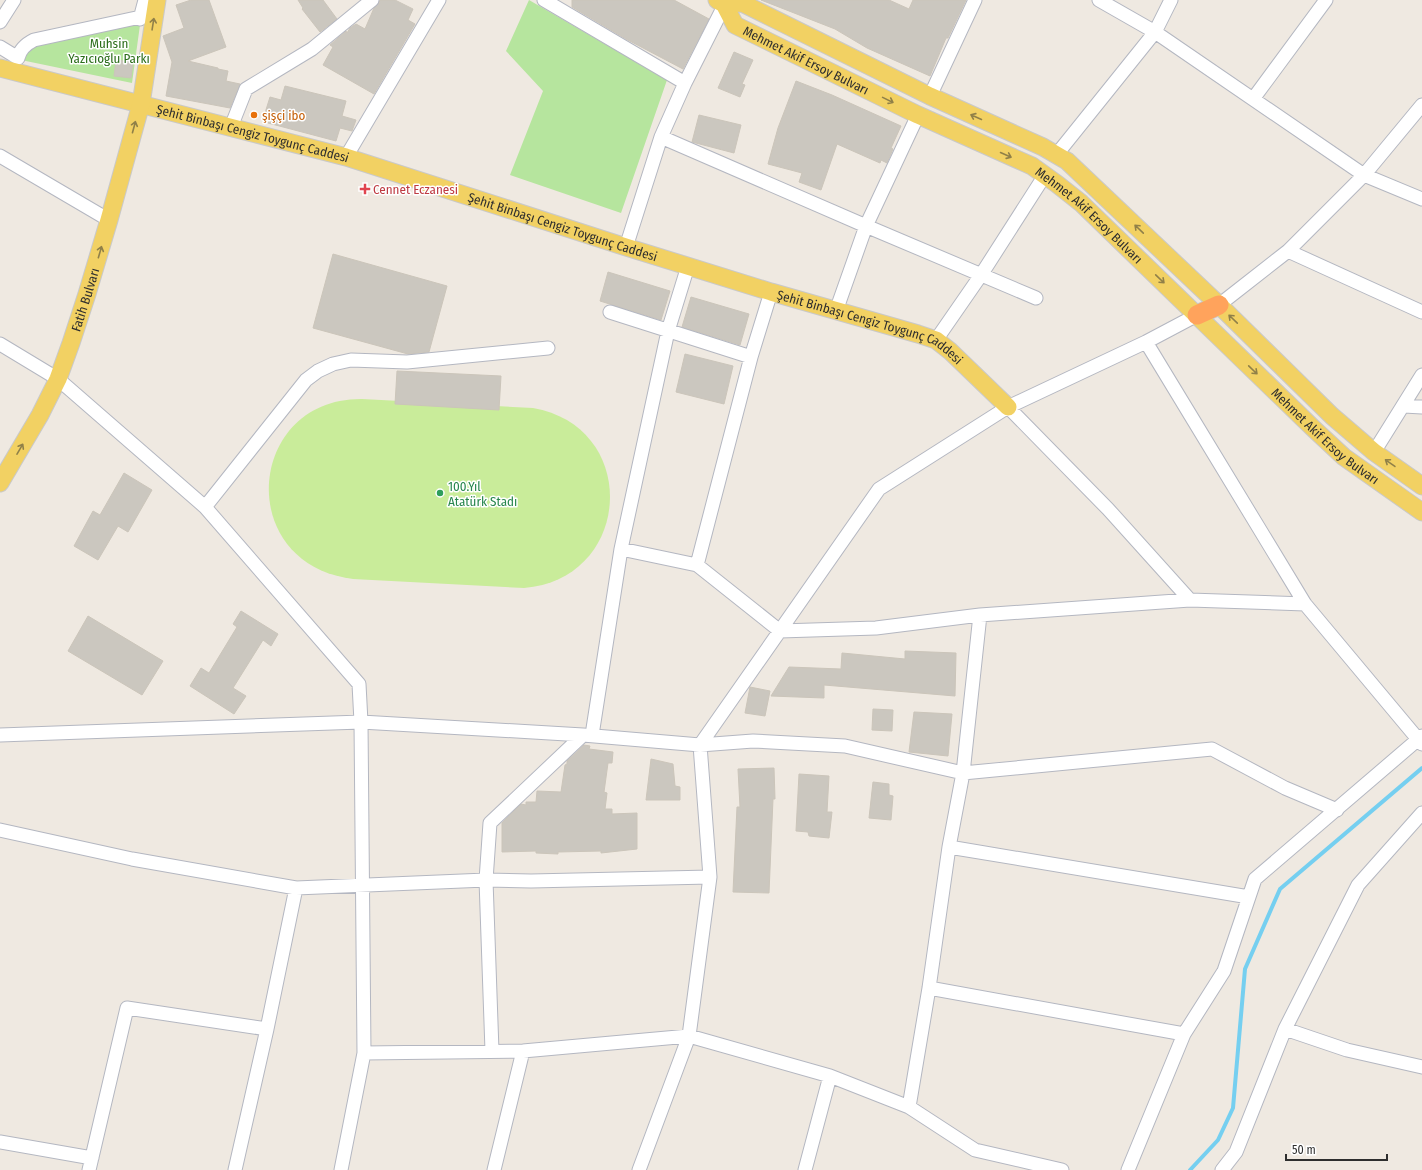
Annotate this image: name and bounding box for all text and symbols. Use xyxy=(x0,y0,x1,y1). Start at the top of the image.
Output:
one-way arrow xyxy=(149,17,157,30)
street label: Mehmet Akif Ersoy Bulvarı xyxy=(741,23,871,97)
park label: Muhsin Yazıcıoğlu Parkı xyxy=(68,36,150,66)
one-way arrow xyxy=(881,97,893,104)
street label: Şehit Binbaşı Cengiz Toygunç Caddesi xyxy=(155,101,351,165)
place label: şişçi ibo xyxy=(262,108,305,123)
marker: şişçi ibo xyxy=(249,110,259,120)
one-way arrow xyxy=(971,113,983,120)
one-way arrow xyxy=(131,120,139,133)
one-way arrow xyxy=(999,152,1011,159)
street label: Mehmet Akif Ersoy Bulvarı xyxy=(1033,164,1146,266)
place label: Cennet Eczanesi xyxy=(373,182,458,197)
marker: Cennet Eczanesi xyxy=(360,184,370,194)
street label: Şehit Binbaşı Cengiz Toygunç Caddesi xyxy=(466,189,659,264)
one-way arrow xyxy=(1134,224,1144,233)
one-way arrow xyxy=(97,246,104,259)
street label: Fatih Bulvarı xyxy=(68,266,102,333)
one-way arrow xyxy=(1155,275,1165,284)
street label: Şehit Binbaşı Cengiz Toygunç Caddesi xyxy=(775,287,966,367)
one-way arrow xyxy=(1228,314,1238,323)
one-way arrow xyxy=(1248,365,1258,375)
street label: Mehmet Akif Ersoy Bulvarı xyxy=(1269,385,1382,487)
one-way arrow xyxy=(16,443,24,455)
one-way arrow xyxy=(1385,459,1396,467)
place label: 100.Yıl Atatürk Stadı xyxy=(448,479,517,509)
marker: 100.Yıl Atatürk Stadı xyxy=(435,488,445,498)
scale bar xyxy=(1286,1136,1387,1162)
text: 50 m xyxy=(1292,1143,1316,1157)

